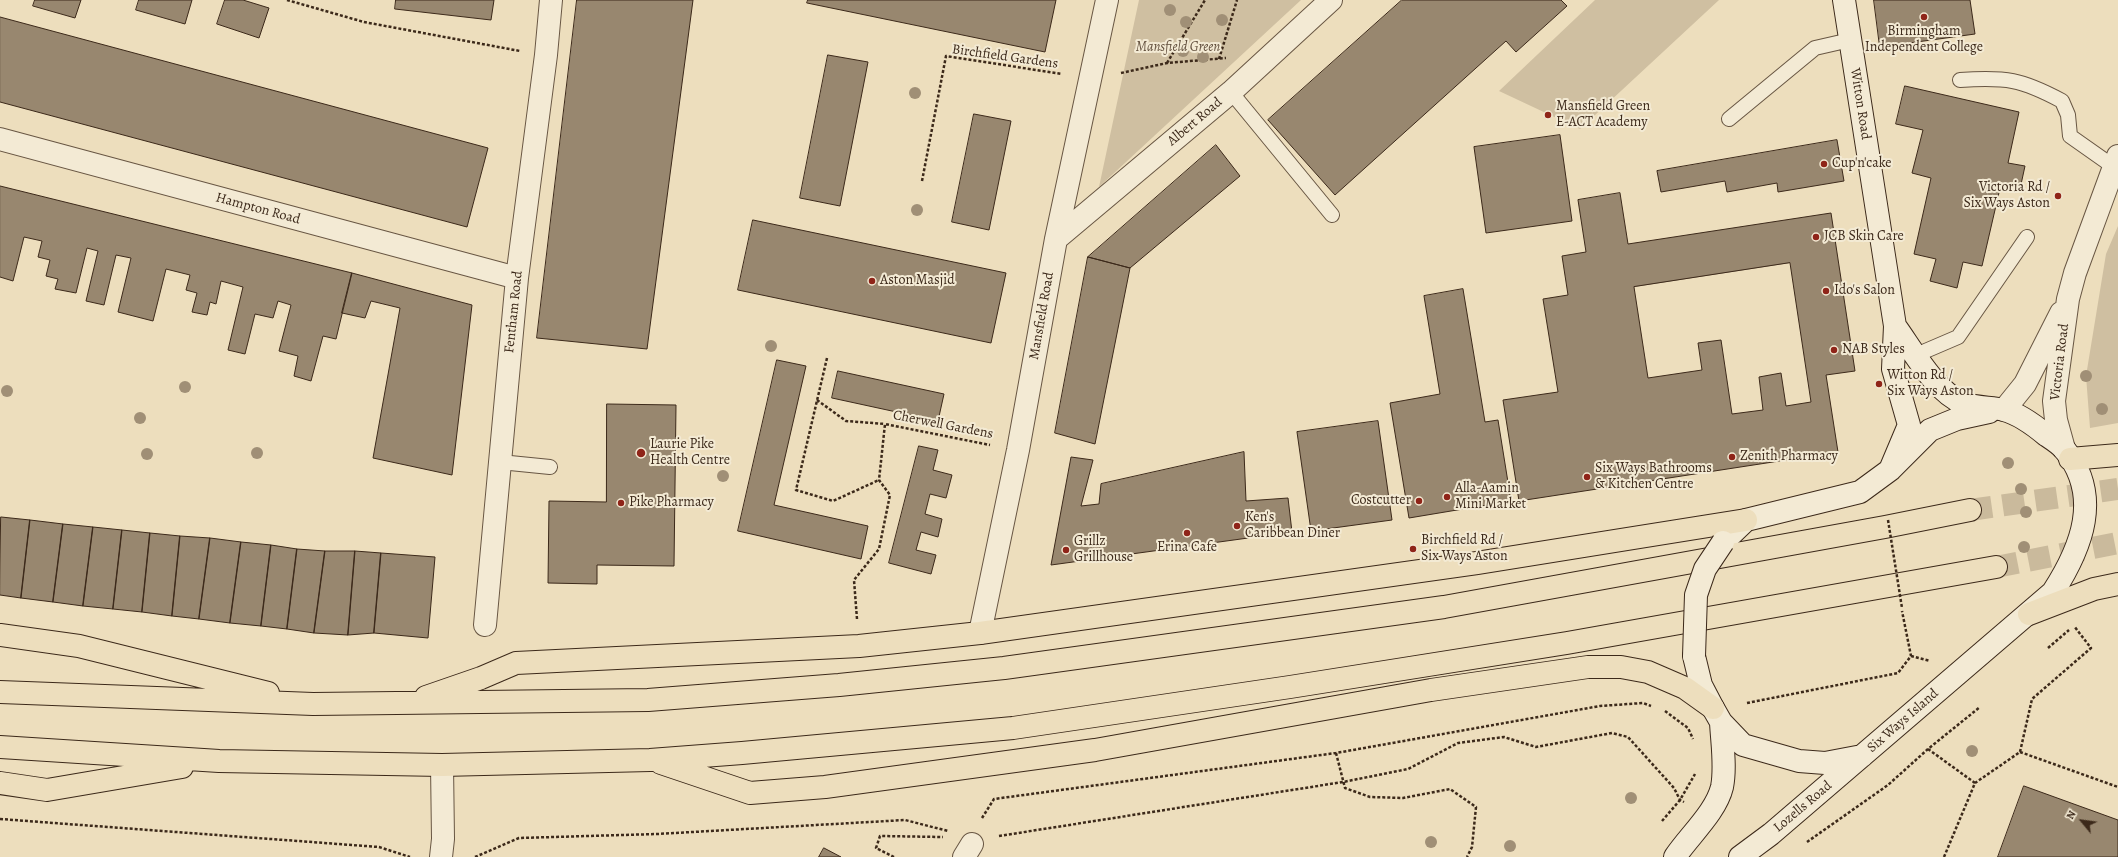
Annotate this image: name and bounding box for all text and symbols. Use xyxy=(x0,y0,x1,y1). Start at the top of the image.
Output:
marker: Birmingham Independent College xyxy=(1919,12,1929,22)
place label: Birmingham Independent College xyxy=(1865,24,1983,56)
park label: Mansfield Green xyxy=(1136,40,1220,56)
street label: Birchfield Gardens xyxy=(951,41,1059,73)
street label: Witton Road xyxy=(1846,67,1874,141)
street label: Albert Road xyxy=(1164,94,1226,150)
place label: Mansfield Green E-ACT Academy xyxy=(1556,99,1650,132)
marker: Mansfield Green E-ACT Academy xyxy=(1543,110,1553,120)
place label: Cup'n'cake xyxy=(1832,156,1892,172)
marker: Cup'n'cake xyxy=(1819,159,1829,169)
place label: Victoria Rd / Six Ways Aston xyxy=(1963,180,2050,212)
street label: Hampton Road xyxy=(214,190,302,228)
marker: Victoria Rd / Six Ways Aston xyxy=(2053,191,2063,201)
place label: JCB Skin Care xyxy=(1824,229,1904,245)
marker: JCB Skin Care xyxy=(1811,232,1821,242)
street label: Fentham Road xyxy=(501,270,527,354)
street label: Mansfield Road xyxy=(1026,271,1058,361)
place label: Aston Masjid xyxy=(880,273,955,289)
marker: Aston Masjid xyxy=(867,276,877,286)
place label: Ido's Salon xyxy=(1834,283,1895,299)
marker: Ido's Salon xyxy=(1821,286,1831,296)
street label: Victoria Road xyxy=(2047,323,2073,401)
place label: NAB Styles xyxy=(1842,342,1905,358)
marker: NAB Styles xyxy=(1829,345,1839,355)
place label: Witton Rd / Six Ways Aston xyxy=(1887,368,1974,400)
marker: Witton Rd / Six Ways Aston xyxy=(1874,379,1884,389)
street label: Cherwell Gardens xyxy=(892,407,994,443)
place label: Laurie Pike Health Centre xyxy=(650,437,730,470)
marker: Laurie Pike Health Centre xyxy=(635,447,647,459)
place label: Zenith Pharmacy xyxy=(1740,449,1838,465)
marker: Zenith Pharmacy xyxy=(1727,452,1737,462)
place label: Six Ways Bathrooms & Kitchen Centre xyxy=(1595,461,1712,494)
marker: Six Ways Bathrooms & Kitchen Centre xyxy=(1582,472,1592,482)
place label: Alla-Aamin Mini Market xyxy=(1455,481,1526,514)
marker: Alla-Aamin Mini Market xyxy=(1442,492,1452,502)
place label: Costcutter xyxy=(1351,493,1411,509)
place label: Pike Pharmacy xyxy=(629,495,714,511)
marker: Costcutter xyxy=(1414,496,1424,506)
marker: Pike Pharmacy xyxy=(616,498,626,508)
place label: Ken's Caribbean Diner xyxy=(1245,510,1340,542)
marker: Ken's Caribbean Diner xyxy=(1232,521,1242,531)
marker: Erina Cafe xyxy=(1182,528,1192,538)
place label: Birchfield Rd / Six Ways Aston xyxy=(1421,533,1508,566)
place label: Grillz Grillhouse xyxy=(1074,534,1133,566)
place label: Erina Cafe xyxy=(1157,540,1217,556)
marker: Birchfield Rd / Six Ways Aston xyxy=(1408,544,1418,554)
marker: Grillz Grillhouse xyxy=(1061,545,1071,555)
street label: Six Ways Island xyxy=(1864,685,1942,757)
street label: Lozells Road xyxy=(1770,778,1836,836)
north arrow xyxy=(2062,801,2102,841)
text: N xyxy=(2063,808,2080,822)

